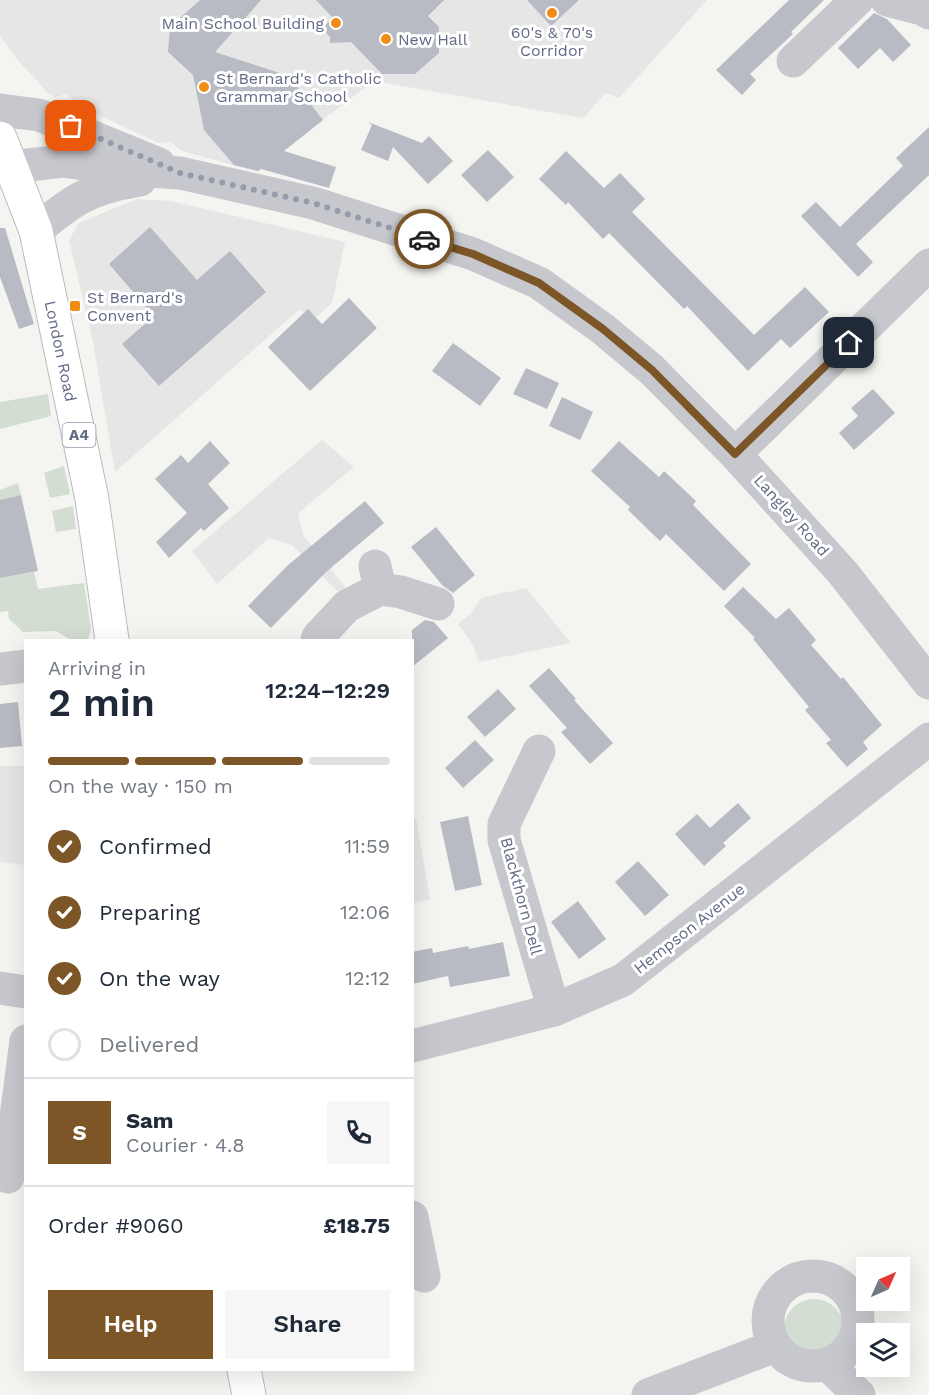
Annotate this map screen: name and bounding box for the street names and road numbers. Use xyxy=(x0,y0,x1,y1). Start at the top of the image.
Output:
street label: London Road xyxy=(41,299,80,403)
road number: A4 xyxy=(62,423,96,447)
street label: Langley Road xyxy=(750,471,833,560)
street label: Blackthorn Dell xyxy=(497,835,546,957)
street label: Hempson Avenue xyxy=(630,879,749,978)

